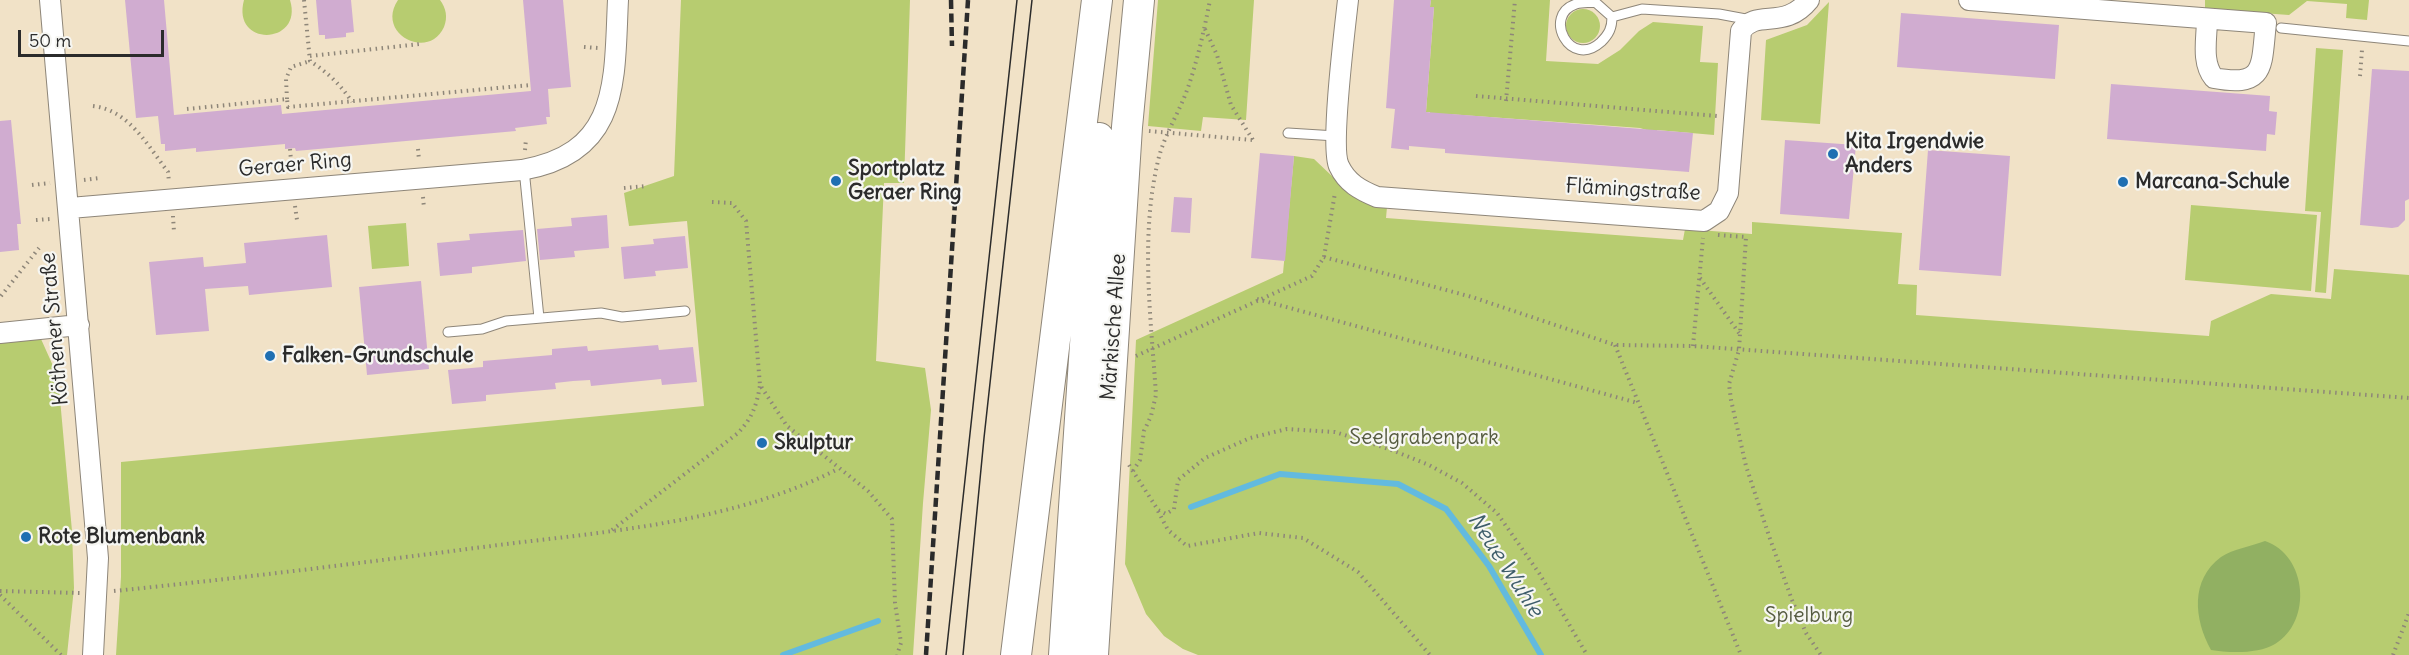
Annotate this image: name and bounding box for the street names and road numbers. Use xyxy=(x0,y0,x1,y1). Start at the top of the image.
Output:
street label: Geraer Ring xyxy=(237,148,353,182)
street label: Flämingstraße xyxy=(1565,174,1701,206)
street label: Köthener Straße xyxy=(36,251,74,407)
street label: Märkische Allee xyxy=(1096,253,1132,401)

